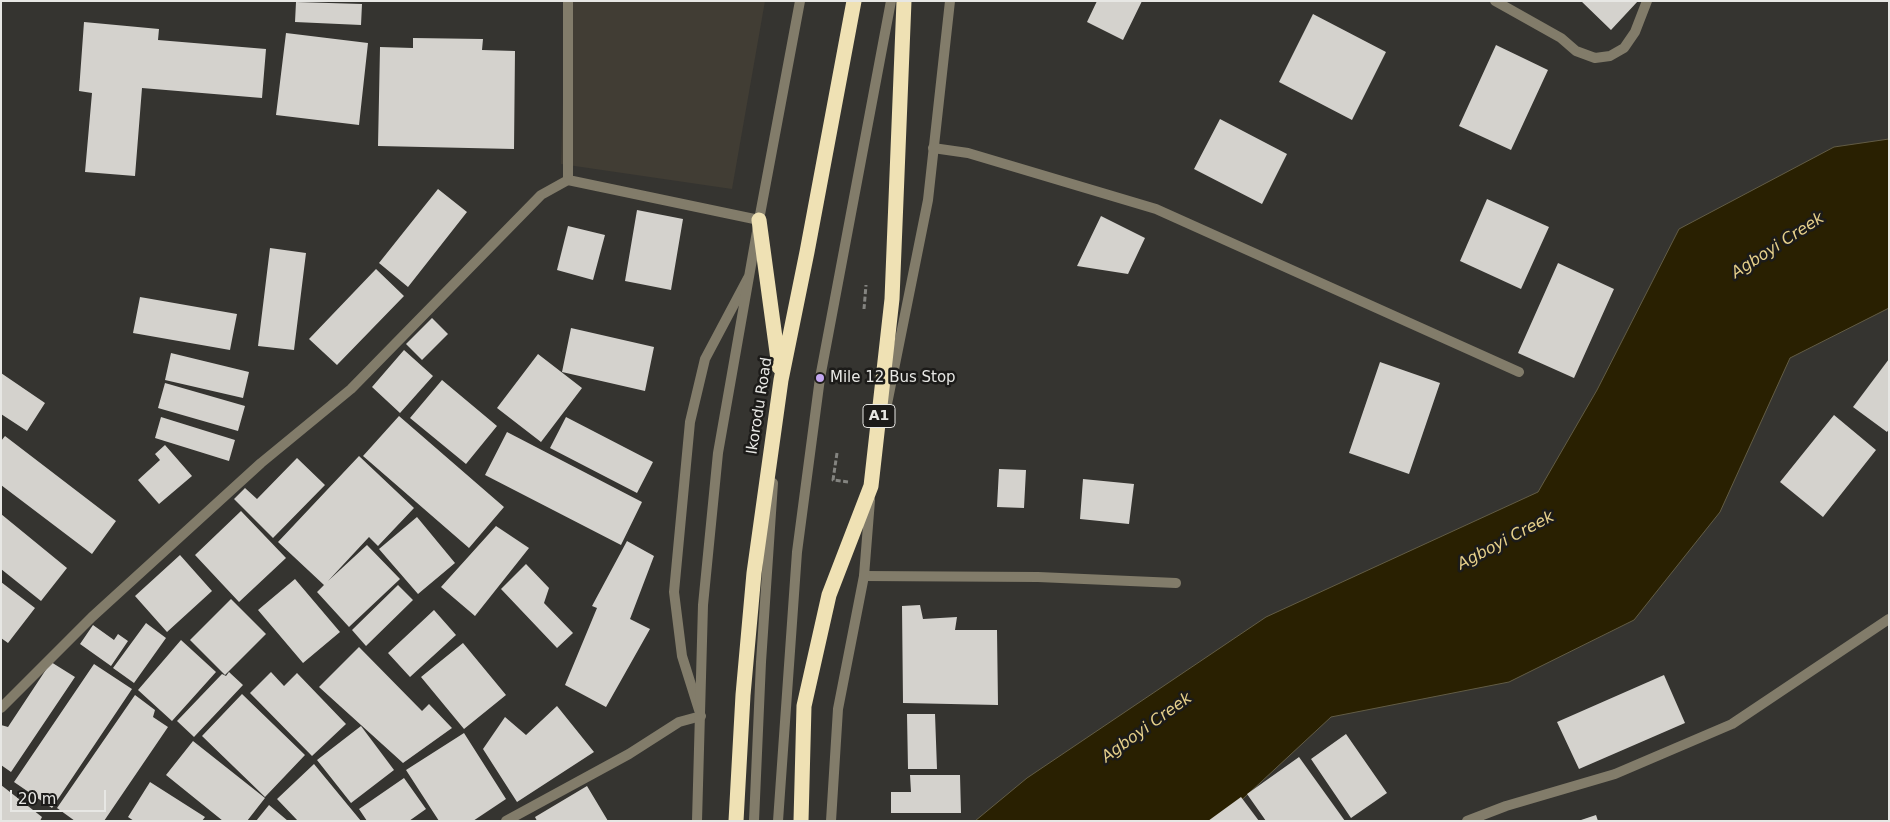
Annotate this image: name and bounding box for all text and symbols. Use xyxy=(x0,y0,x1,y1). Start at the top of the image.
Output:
water label: Agboyi Creek xyxy=(1728,209,1828,283)
street label: Ikorodu Road xyxy=(743,356,777,456)
place label: Mile 12 Bus Stop xyxy=(830,369,956,387)
marker: Mile 12 Bus Stop xyxy=(814,372,826,384)
road number: A1 xyxy=(863,404,895,428)
water label: Agboyi Creek xyxy=(1454,507,1558,575)
water label: Agboyi Creek xyxy=(1098,689,1196,767)
scale bar xyxy=(12,780,109,812)
text: 20 m xyxy=(18,790,56,808)

